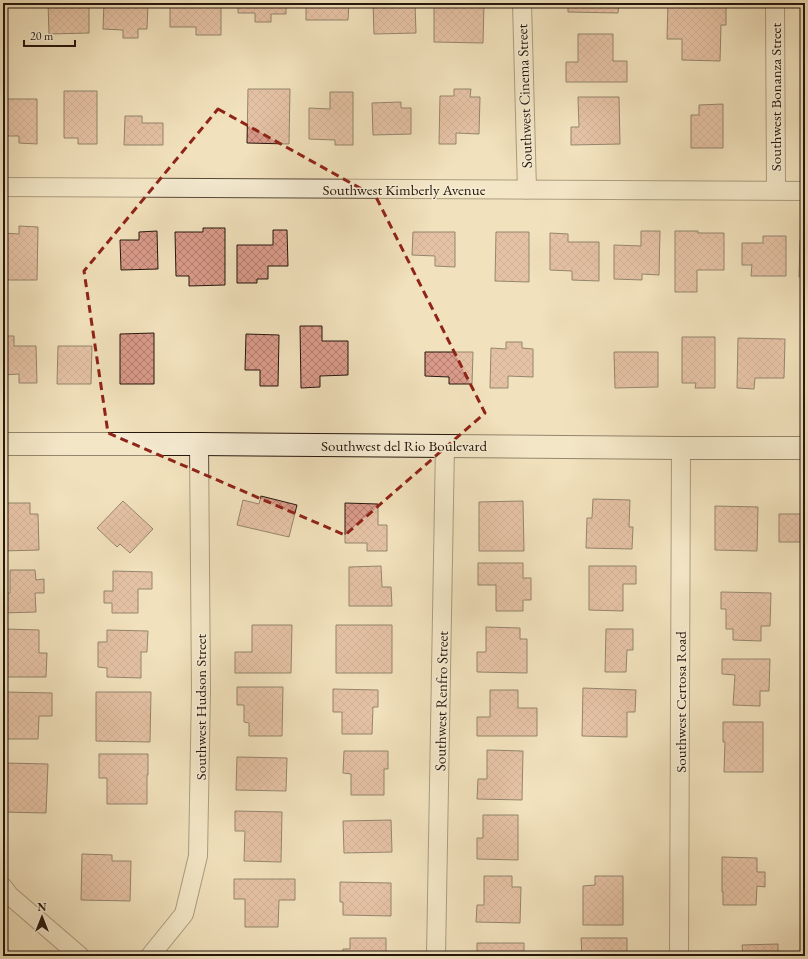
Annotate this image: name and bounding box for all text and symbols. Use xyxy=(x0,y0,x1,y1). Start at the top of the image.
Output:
scale bar xyxy=(24,22,75,48)
street label: Southwest Cinema Street xyxy=(512,23,536,168)
street label: Southwest Bonanza Street xyxy=(766,23,785,171)
text: 20 m xyxy=(30,28,54,44)
street label: Southwest Kimberly Avenue xyxy=(322,180,486,199)
street label: Southwest del Rio Boulevard xyxy=(321,436,487,455)
street label: Southwest Renfro Street xyxy=(430,630,452,771)
street label: Southwest Certosa Road xyxy=(671,631,690,773)
street label: Southwest Hudson Street xyxy=(191,633,210,780)
north arrow xyxy=(22,897,62,937)
text: N xyxy=(38,900,47,914)

